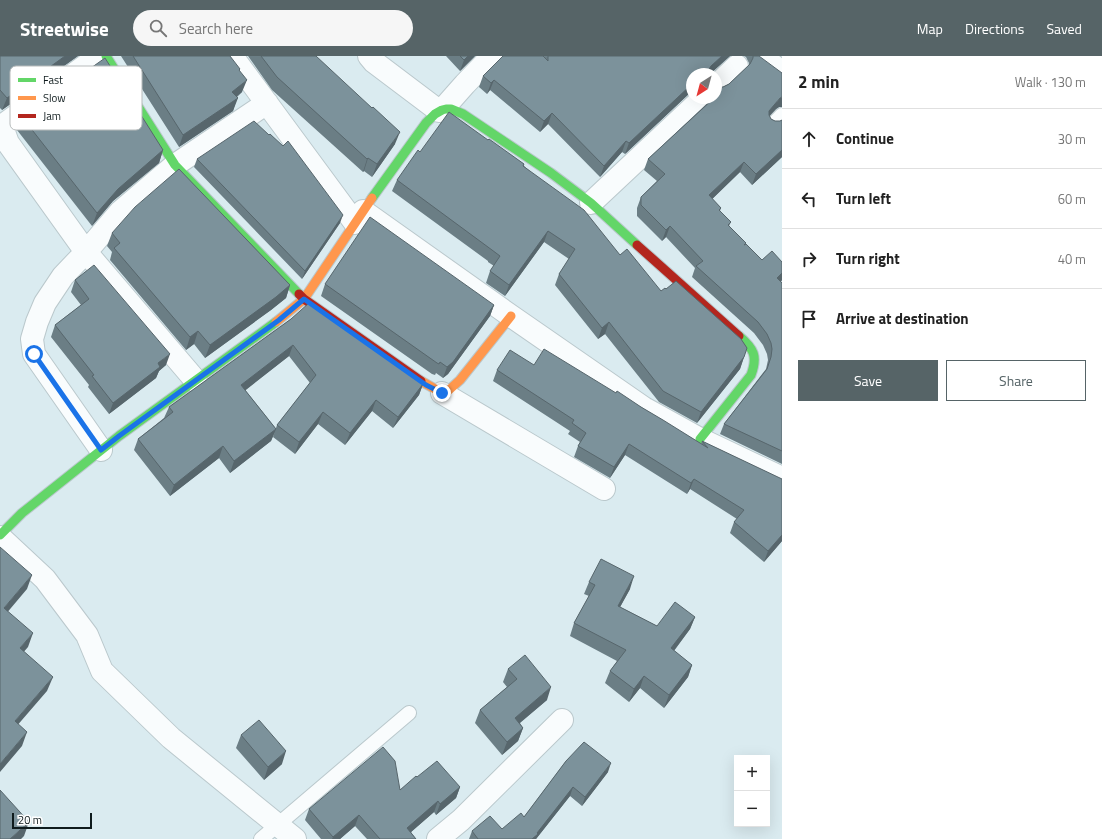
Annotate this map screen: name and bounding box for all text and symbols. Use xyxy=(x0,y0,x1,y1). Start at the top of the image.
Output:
search box xyxy=(133,10,413,46)
text: Streetwise xyxy=(20,14,109,43)
icon: search xyxy=(147,17,169,39)
text: Search here xyxy=(179,17,253,40)
text: Map xyxy=(917,18,943,39)
text: Directions xyxy=(965,18,1024,39)
text: Saved xyxy=(1046,18,1082,39)
legend xyxy=(10,66,142,130)
north arrow xyxy=(686,68,722,104)
text: 2 min xyxy=(798,69,839,95)
text: Fast xyxy=(43,72,63,88)
text: Walk · 130 m xyxy=(1015,72,1086,92)
text: Slow xyxy=(43,90,66,106)
text: Jam xyxy=(43,108,61,124)
text: Continue xyxy=(836,127,894,150)
icon: ahead xyxy=(798,128,820,150)
text: 30 m xyxy=(1058,129,1086,149)
text: Turn left xyxy=(836,187,891,210)
icon: left xyxy=(798,188,820,210)
text: 60 m xyxy=(1058,189,1086,209)
text: Turn right xyxy=(836,247,900,270)
icon: right xyxy=(798,248,820,270)
text: 40 m xyxy=(1058,249,1086,269)
text: Arrive at destination xyxy=(836,307,969,330)
icon: arrive xyxy=(798,308,820,330)
route start xyxy=(25,345,43,363)
button: Save xyxy=(798,360,938,401)
button: Share xyxy=(946,360,1086,401)
route end xyxy=(433,384,451,402)
map controls xyxy=(734,755,770,827)
button: + xyxy=(734,755,770,791)
button: − xyxy=(734,791,770,827)
scale bar xyxy=(12,811,92,830)
text: 20 m xyxy=(18,812,42,828)

